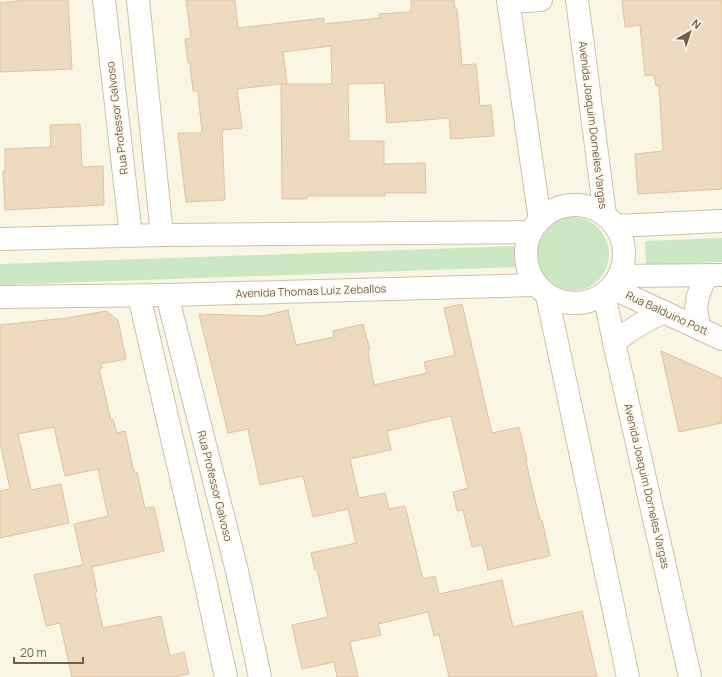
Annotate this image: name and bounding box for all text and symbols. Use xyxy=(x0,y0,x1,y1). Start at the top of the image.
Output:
north arrow xyxy=(670,12,710,52)
text: N xyxy=(689,16,704,32)
street label: Avenida Joaquim Dorneles Vargas xyxy=(576,40,611,210)
street label: Rua Professor Galvoso xyxy=(102,60,131,175)
street label: Avenida Thomas Luiz Zeballos xyxy=(235,280,387,301)
street label: Rua Balduino Pott xyxy=(624,287,711,338)
street label: Avenida Joaquim Dorneles Vargas xyxy=(621,402,674,570)
street label: Rua Professor Galvoso xyxy=(194,429,237,543)
scale bar xyxy=(14,639,83,665)
text: 20 m xyxy=(20,644,47,661)

